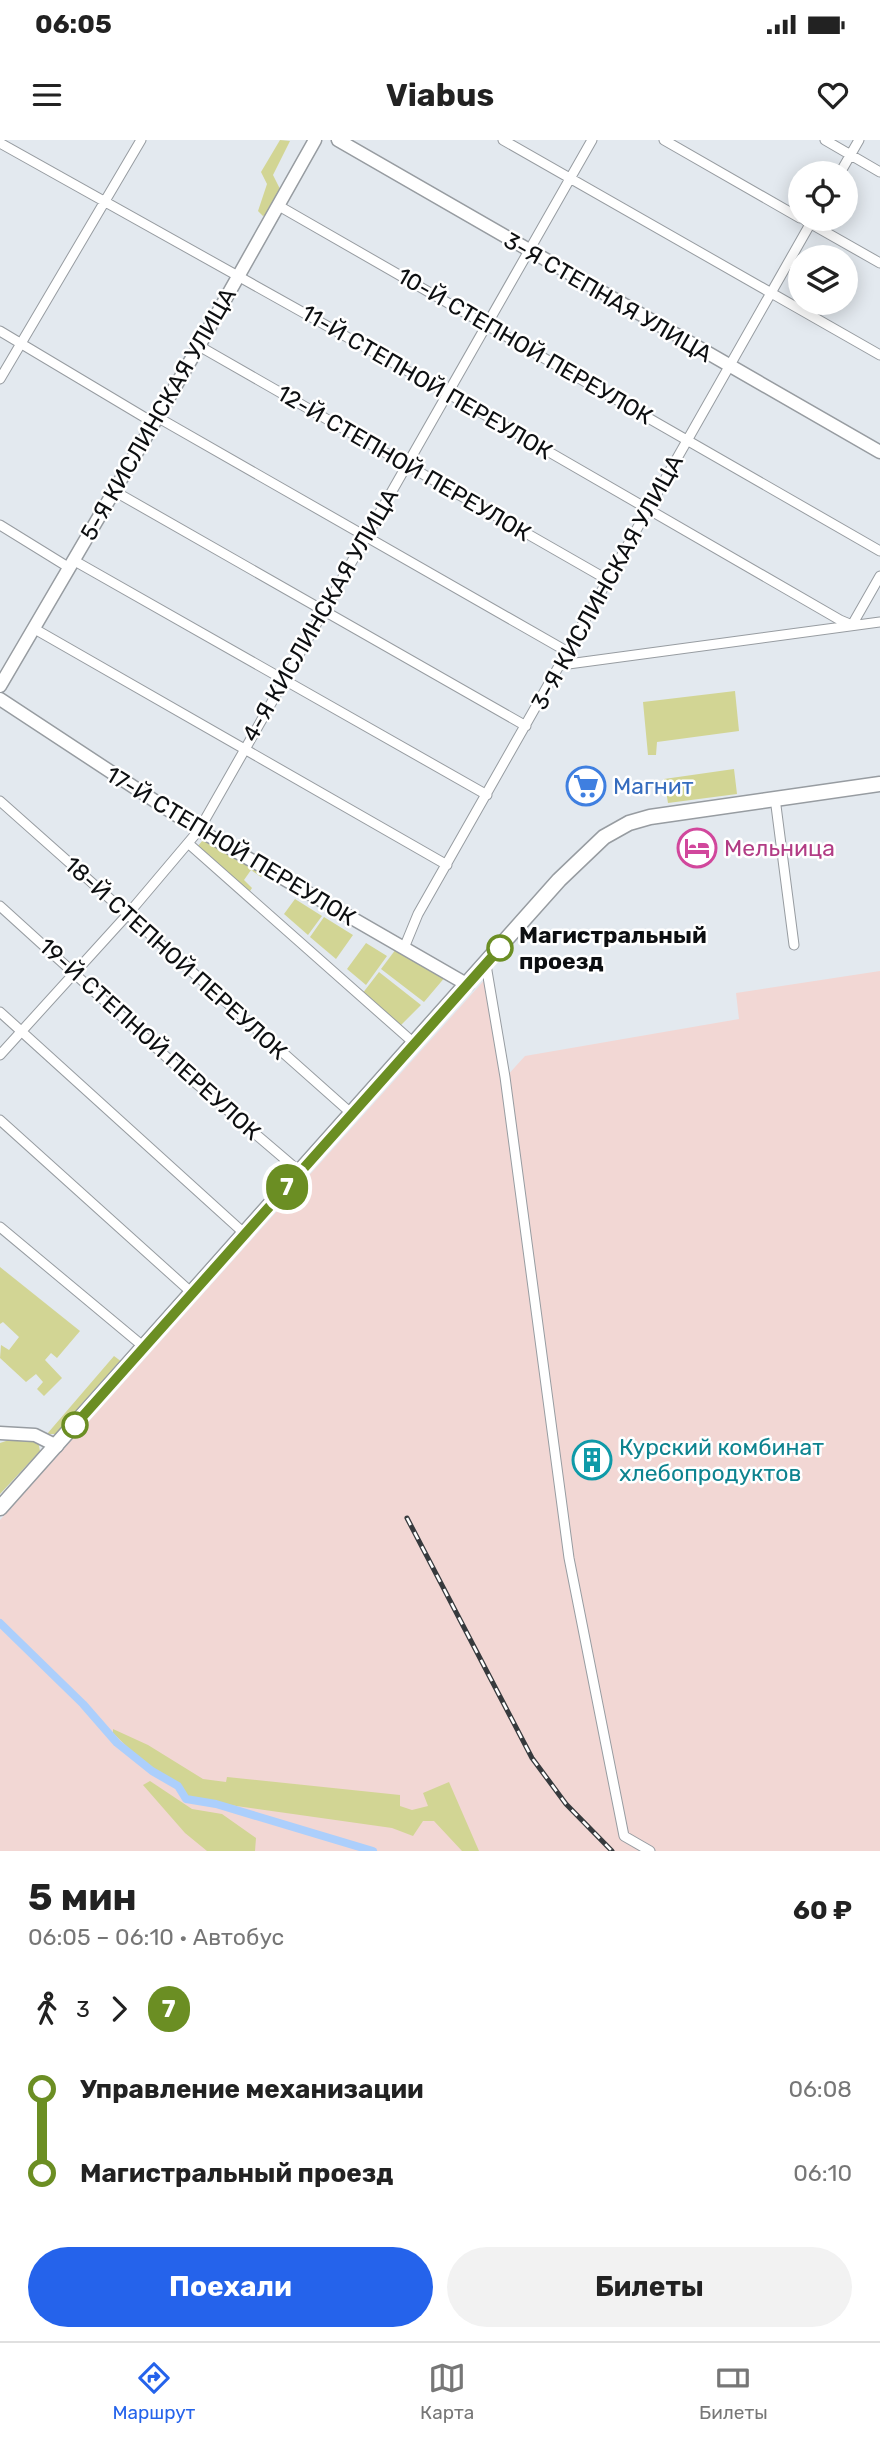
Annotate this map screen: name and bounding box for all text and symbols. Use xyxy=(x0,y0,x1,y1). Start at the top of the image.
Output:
text: 06:05 xyxy=(35,9,112,40)
icon: menu xyxy=(28,76,66,114)
text: Viabus xyxy=(386,76,494,114)
icon: heart xyxy=(814,76,852,114)
map controls xyxy=(788,161,858,315)
button: locate xyxy=(788,161,858,231)
street label: 3-Я СТЕПНАЯ УЛИЦА xyxy=(499,226,717,368)
button: layers xyxy=(788,245,858,315)
street label: 10-Й СТЕПНОЙ ПЕРЕУЛОК xyxy=(392,261,658,431)
street label: 5-Я КИСЛИНСКАЯ УЛИЦА xyxy=(74,283,242,545)
street label: 11-Й СТЕПНОЙ ПЕРЕУЛОК xyxy=(296,299,558,465)
street label: 12-Й СТЕПНОЙ ПЕРЕУЛОК xyxy=(272,379,536,547)
street label: 3-Я КИСЛИНСКАЯ УЛИЦА xyxy=(525,450,689,714)
street label: 4-Я КИСЛИНСКАЯ УЛИЦА xyxy=(236,483,404,747)
street label: 17-Й СТЕПНОЙ ПЕРЕУЛОК xyxy=(101,760,361,932)
supermarket icon: Магнит xyxy=(565,765,607,807)
place label: Магнит xyxy=(613,772,694,800)
hotel icon: Мельница xyxy=(676,827,718,869)
place label: Мельница xyxy=(724,834,835,862)
street label: 18-Й СТЕПНОЙ ПЕРЕУЛОК xyxy=(59,850,293,1066)
place label: Магистральный проезд xyxy=(519,921,707,975)
street label: 19-Й СТЕПНОЙ ПЕРЕУЛОК xyxy=(33,932,267,1146)
marker: Магистральный проезд xyxy=(487,935,513,961)
line badge: 7 xyxy=(264,1164,310,1210)
text: 7 xyxy=(280,1173,294,1201)
unlabelled marker xyxy=(62,1412,88,1438)
place label: Курский комбинат хлебопродуктов xyxy=(619,1433,824,1487)
building icon: Курский комбинат хлебопродуктов xyxy=(571,1439,613,1481)
text: 5 мин xyxy=(28,1874,137,1920)
text: 60 ₽ xyxy=(793,1895,852,1926)
text: 06:05 – 06:10 · Автобус xyxy=(28,1923,284,1951)
icon: walk xyxy=(28,1990,66,2028)
icon: forward xyxy=(100,1990,138,2028)
text: 3 xyxy=(76,1995,90,2023)
text: 7 xyxy=(162,1995,176,2023)
text: Управление механизации xyxy=(80,2074,424,2105)
text: 06:08 xyxy=(788,2075,852,2103)
text: Магистральный проезд xyxy=(80,2158,393,2189)
text: 06:10 xyxy=(793,2159,852,2187)
button: Поехали xyxy=(28,2247,433,2327)
button: Билеты xyxy=(447,2247,852,2327)
tab: Маршрут xyxy=(112,2359,195,2424)
tab: Карта xyxy=(420,2359,474,2424)
tab: Билеты xyxy=(699,2359,768,2424)

